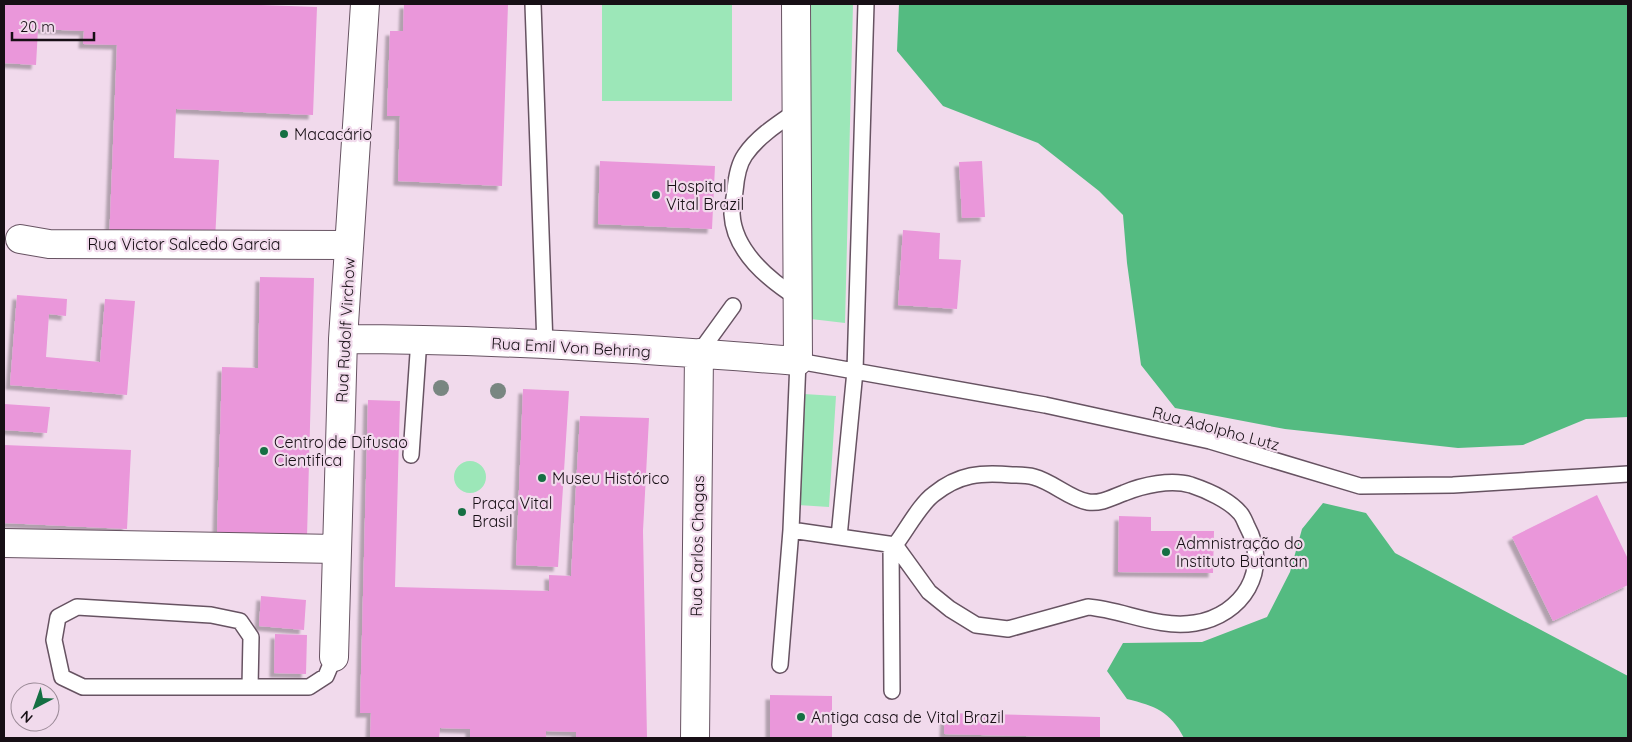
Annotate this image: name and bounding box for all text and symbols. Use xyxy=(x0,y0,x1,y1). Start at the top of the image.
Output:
scale bar xyxy=(12,10,95,42)
text: 20 m xyxy=(20,17,55,36)
place label: Macacário xyxy=(294,124,372,144)
marker: Macacário xyxy=(278,128,290,140)
place label: Hospital Vital Brazil xyxy=(666,176,744,214)
marker: Hospital Vital Brazil xyxy=(650,189,662,201)
street label: Rua Victor Salcedo Garcia xyxy=(87,234,281,254)
street label: Rua Rudolf Virchow xyxy=(331,257,359,403)
street label: Rua Emil Von Behring xyxy=(491,333,651,361)
street label: Rua Adolpho Lutz xyxy=(1150,401,1282,455)
place label: Centro de Difusao Cientifica xyxy=(274,432,408,470)
marker: Centro de Difusao Cientifica xyxy=(258,445,270,457)
place label: Museu Histórico xyxy=(552,468,669,488)
marker: Museu Histórico xyxy=(536,472,548,484)
street label: Rua Carlos Chagas xyxy=(686,475,708,617)
place label: Praça Vital Brasil xyxy=(472,493,552,531)
marker: Praça Vital Brasil xyxy=(456,506,468,518)
place label: Admnistração do Instituto Butantan xyxy=(1176,533,1308,571)
marker: Admnistração do Instituto Butantan xyxy=(1160,546,1172,558)
north arrow xyxy=(10,682,60,732)
text: N xyxy=(17,707,36,727)
place label: Antiga casa de Vital Brazil xyxy=(811,707,1004,727)
marker: Antiga casa de Vital Brazil xyxy=(795,711,807,723)

